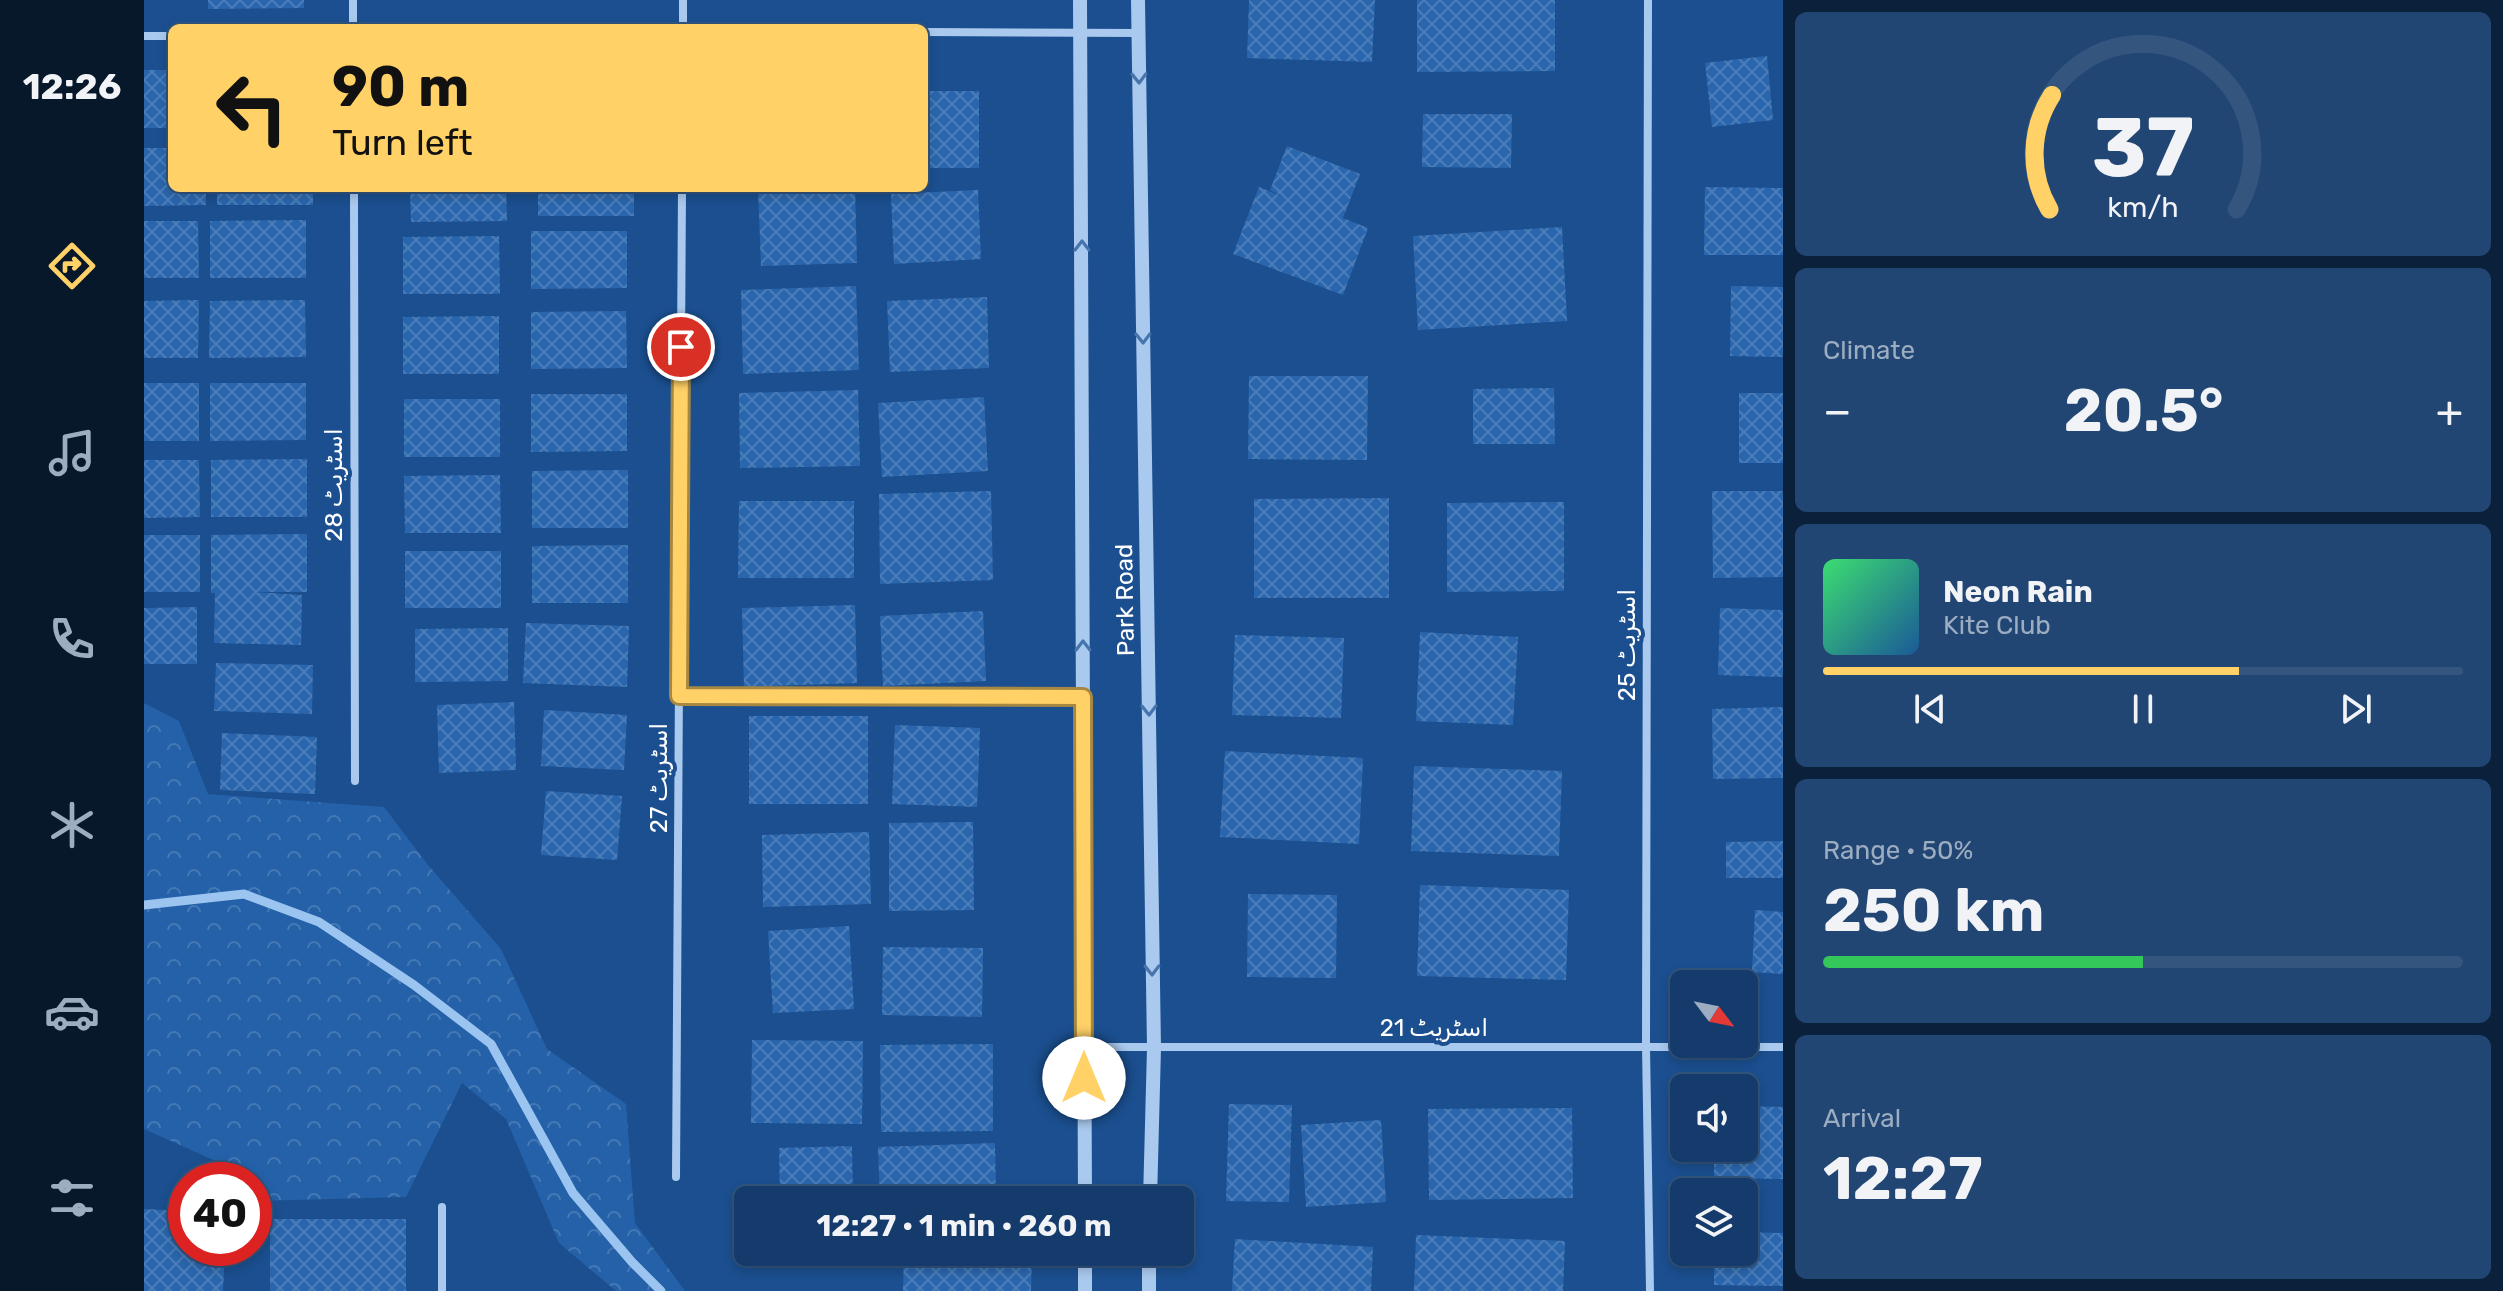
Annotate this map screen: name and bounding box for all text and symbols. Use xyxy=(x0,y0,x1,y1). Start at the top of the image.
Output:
text: 90 m xyxy=(332,54,469,120)
icon: left xyxy=(200,56,304,160)
text: 12:26 xyxy=(23,65,121,108)
one-way arrow xyxy=(1130,72,1148,85)
text: 37 xyxy=(2092,97,2194,196)
text: Turn left xyxy=(332,121,473,164)
text: km/h xyxy=(2107,190,2179,224)
icon: directions xyxy=(44,238,100,294)
one-way arrow xyxy=(1073,239,1091,252)
pin xyxy=(647,313,715,381)
icon: arrive xyxy=(659,325,703,369)
one-way arrow xyxy=(1134,332,1152,345)
text: Climate xyxy=(1823,335,1915,366)
text: 20.5° xyxy=(2064,375,2224,446)
text: − xyxy=(1823,385,1852,437)
text: + xyxy=(2436,385,2463,437)
icon: music xyxy=(44,425,100,481)
street label: اسٹریٹ 28 xyxy=(320,428,348,542)
street label: Park Road xyxy=(1110,544,1140,656)
text: Neon Rain xyxy=(1943,574,2093,610)
street label: اسٹریٹ 25 xyxy=(1613,589,1641,701)
text: Kite Club xyxy=(1943,610,2051,641)
icon: phone xyxy=(44,611,100,667)
one-way arrow xyxy=(1074,639,1092,652)
icon: previous xyxy=(1908,687,1952,731)
icon: pause xyxy=(2121,687,2165,731)
icon: next xyxy=(2334,687,2378,731)
one-way arrow xyxy=(1140,704,1157,717)
street label: اسٹریٹ 27 xyxy=(645,723,673,833)
icon: climate xyxy=(44,797,100,853)
text: Range · 50% xyxy=(1823,835,1973,866)
text: 250 km xyxy=(1823,875,2044,946)
one-way arrow xyxy=(1144,964,1161,977)
north arrow xyxy=(1670,970,1758,1058)
map controls xyxy=(1670,970,1758,1266)
icon: car xyxy=(44,984,100,1040)
street label: اسٹریٹ 21 xyxy=(1380,1014,1488,1042)
position arrow xyxy=(1042,1036,1126,1120)
button: sound xyxy=(1670,1074,1758,1162)
text: Arrival xyxy=(1823,1103,1901,1134)
text: 12:27 xyxy=(1823,1143,1983,1214)
speed limit sign: 40 xyxy=(168,1162,272,1266)
icon: filters xyxy=(44,1170,100,1226)
button: layers xyxy=(1670,1178,1758,1266)
text: 12:27 · 1 min · 260 m xyxy=(816,1208,1112,1244)

